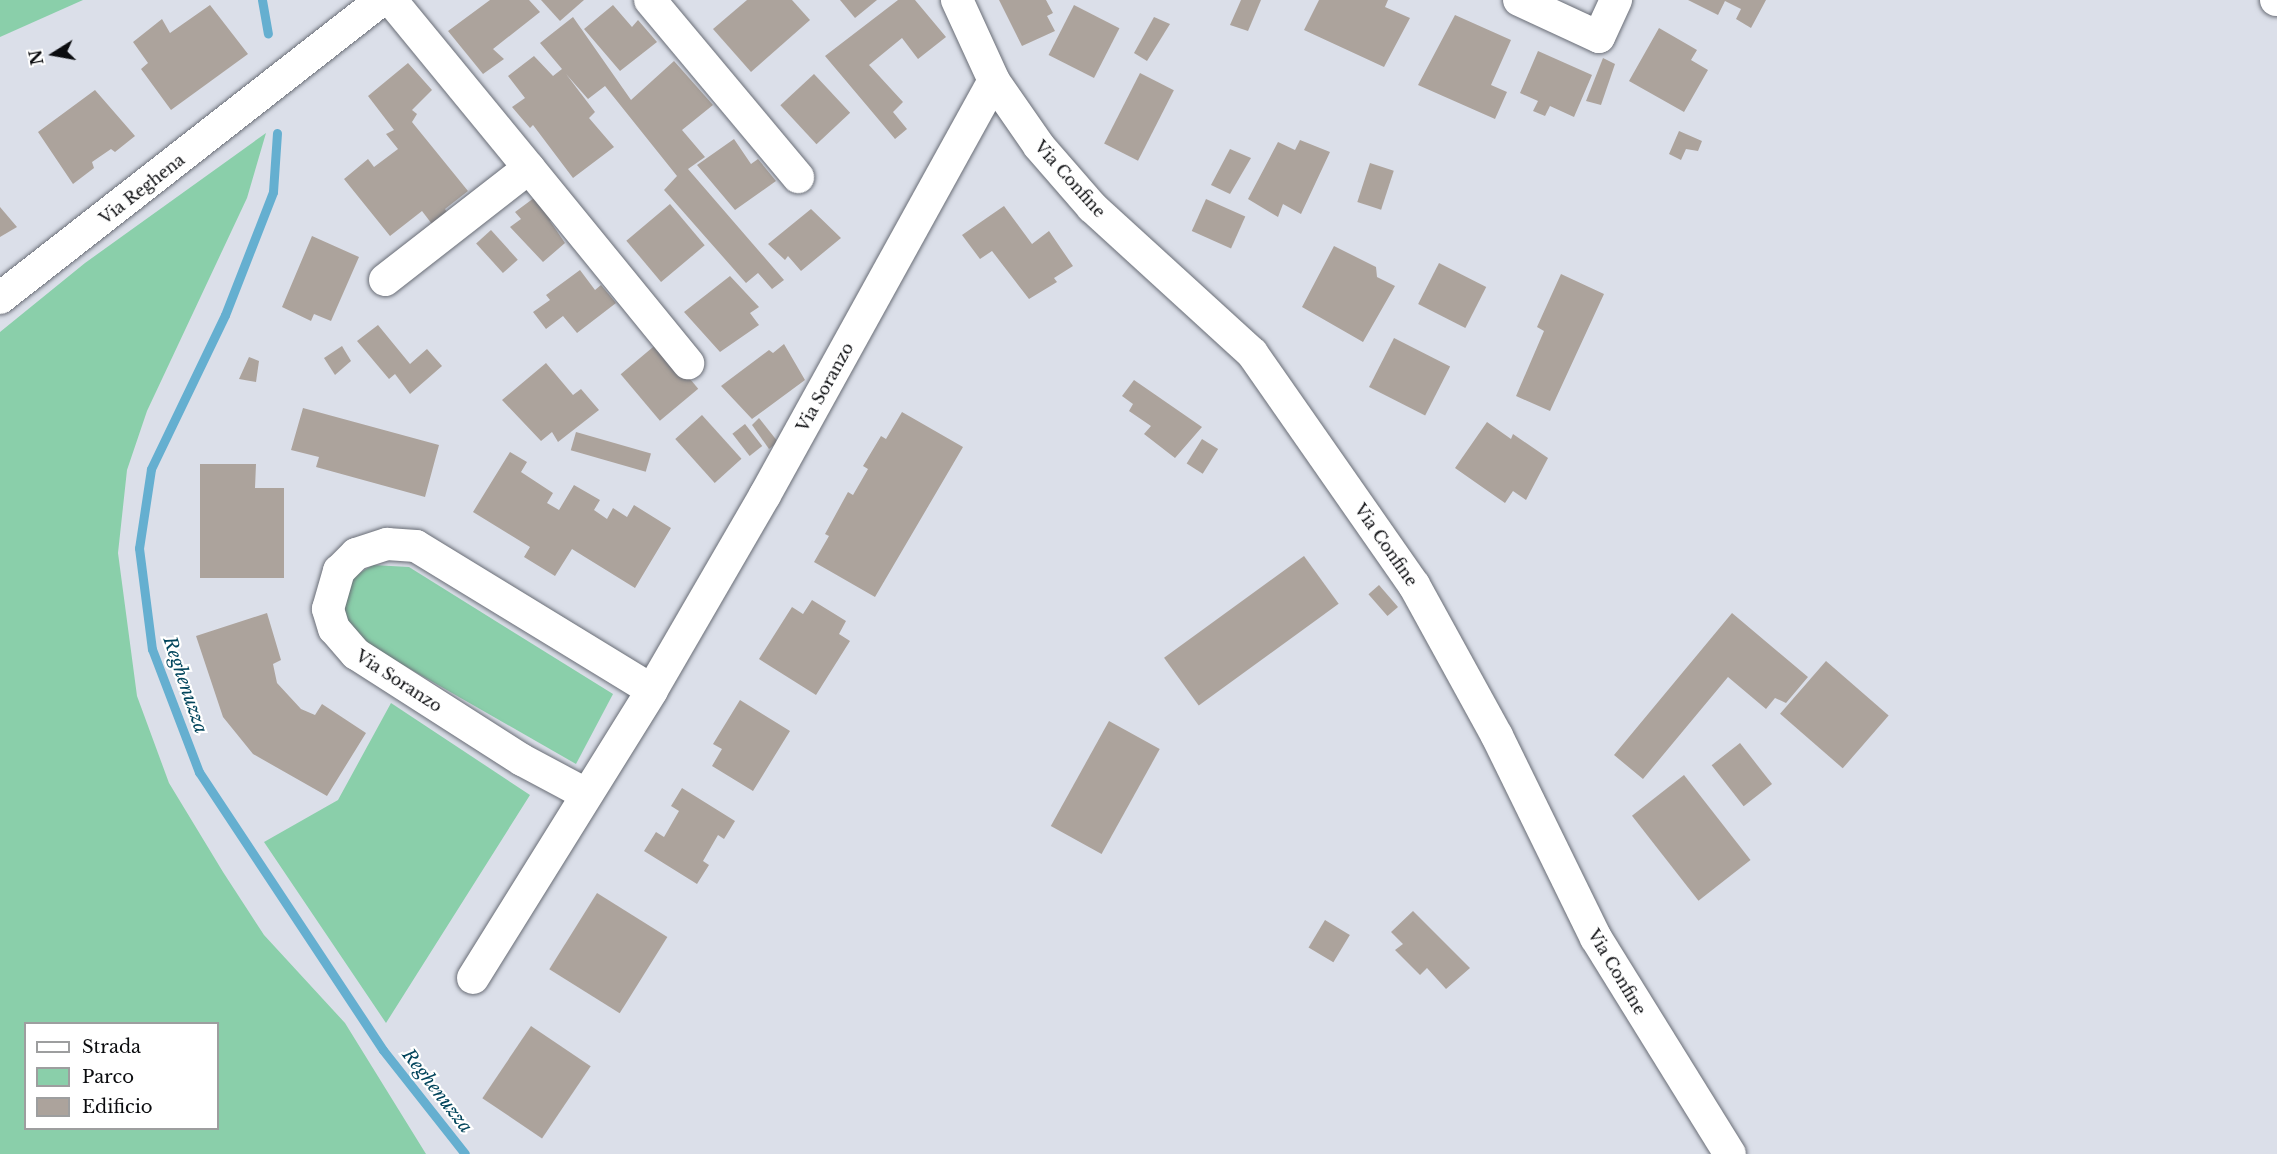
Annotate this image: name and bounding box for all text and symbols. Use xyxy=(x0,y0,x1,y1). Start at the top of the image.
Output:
north arrow xyxy=(24,24,84,84)
text: N xyxy=(25,48,48,67)
street label: Via Confine xyxy=(1031,137,1109,221)
street label: Via Reghena xyxy=(96,150,188,228)
street label: Via Soranzo xyxy=(793,339,857,435)
street label: Via Confine xyxy=(1351,500,1421,590)
water label: Reghenuzza xyxy=(158,634,212,736)
street label: Via Soranzo xyxy=(352,646,446,716)
street label: Via Confine xyxy=(1584,926,1650,1018)
legend xyxy=(24,1022,219,1130)
text: Strada xyxy=(82,1036,141,1058)
water label: Reghenuzza xyxy=(397,1045,477,1137)
text: Parco xyxy=(82,1066,134,1088)
text: Edificio xyxy=(82,1096,153,1118)

